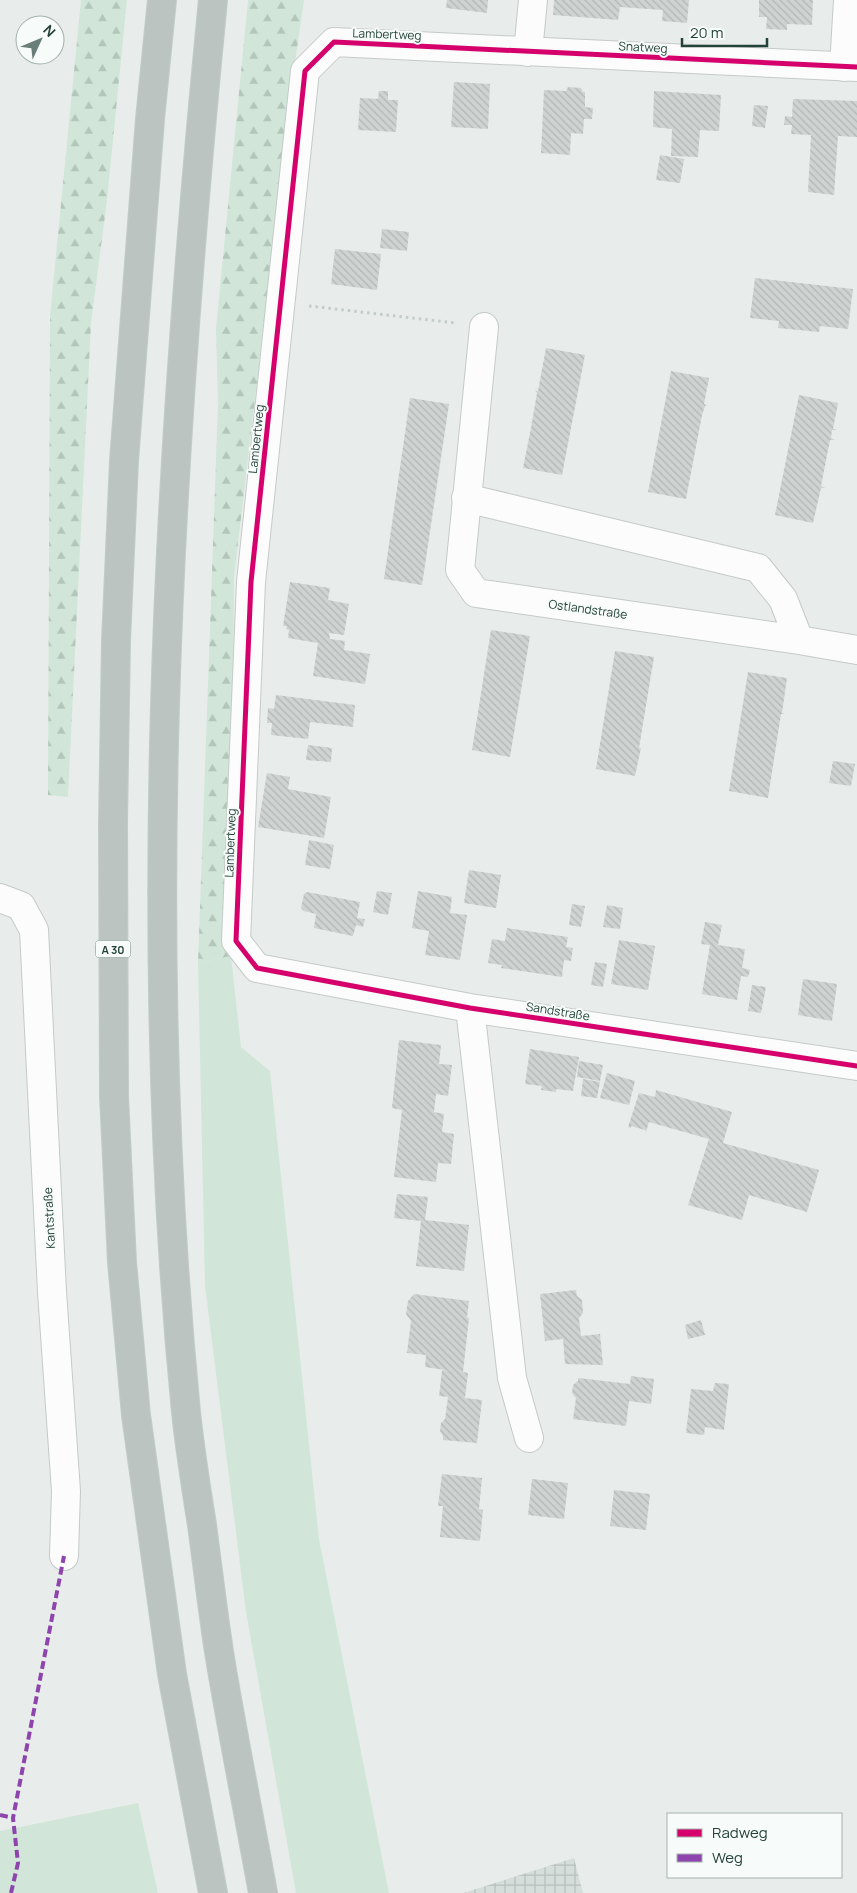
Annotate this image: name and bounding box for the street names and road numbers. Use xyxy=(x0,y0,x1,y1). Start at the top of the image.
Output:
street label: Lambertweg xyxy=(352,24,422,44)
street label: Snatweg xyxy=(618,37,668,57)
street label: Lambertweg xyxy=(244,404,268,474)
street label: Ostlandstraße xyxy=(547,595,629,623)
street label: Lambertweg xyxy=(220,808,240,878)
road number: A 30 xyxy=(96,941,130,958)
street label: Sandstraße xyxy=(525,998,591,1024)
street label: Kantstraße xyxy=(39,1187,59,1249)

